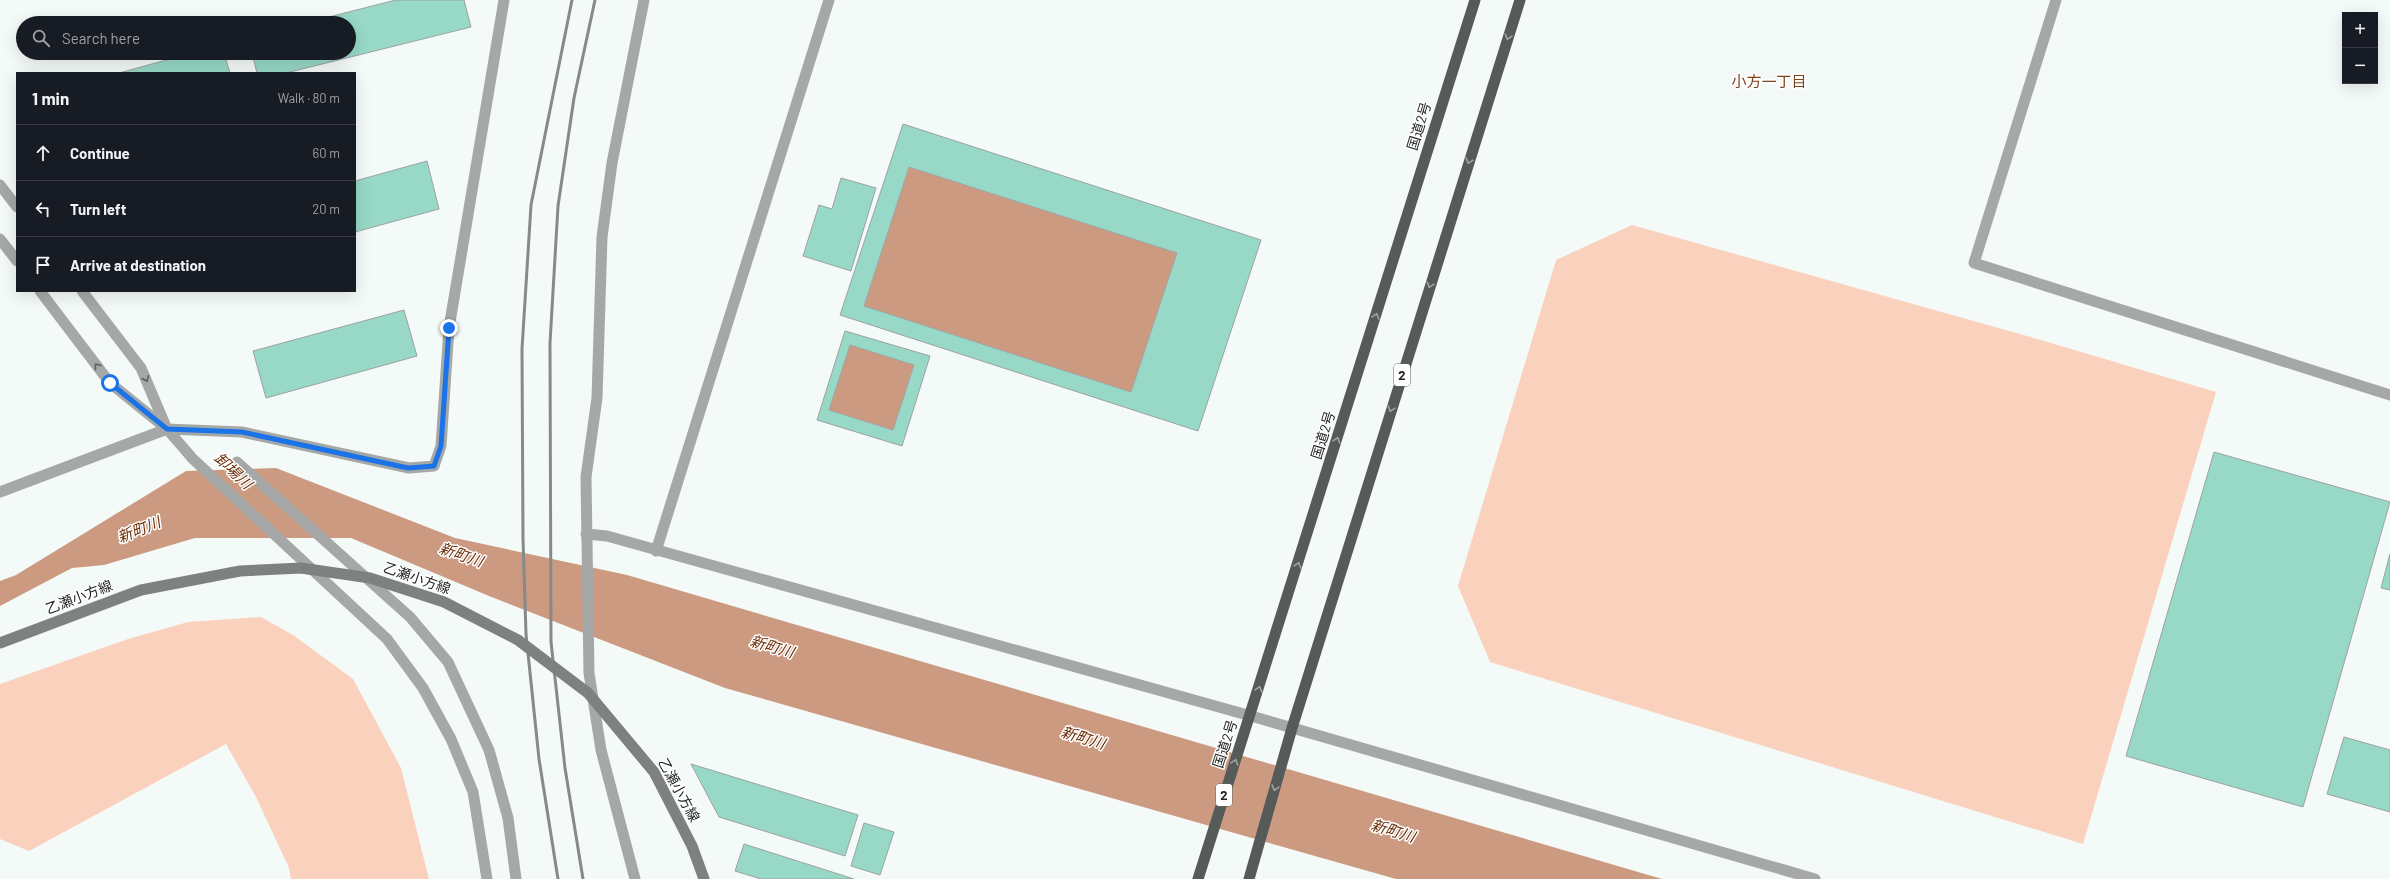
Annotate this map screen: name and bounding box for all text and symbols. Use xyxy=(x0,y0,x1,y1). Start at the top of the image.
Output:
map controls xyxy=(2342,12,2378,84)
button: + xyxy=(2342,12,2378,48)
search box xyxy=(16,16,356,60)
icon: search xyxy=(30,27,52,49)
text: Search here xyxy=(62,29,140,47)
one-way arrow xyxy=(1505,34,1513,41)
button: − xyxy=(2342,48,2378,84)
district label: 小方一丁目 xyxy=(1731,72,1807,90)
text: 1 min xyxy=(32,88,69,108)
text: Walk · 80 m xyxy=(278,90,340,106)
street label: 国道2号 xyxy=(1403,100,1434,152)
icon: ahead xyxy=(32,142,54,164)
text: Continue xyxy=(70,144,130,162)
text: 60 m xyxy=(313,145,340,161)
one-way arrow xyxy=(1466,158,1474,165)
icon: left xyxy=(32,198,54,220)
text: Turn left xyxy=(70,200,126,218)
text: 20 m xyxy=(312,201,340,217)
icon: arrive xyxy=(32,254,54,276)
text: Arrive at destination xyxy=(70,256,206,274)
one-way arrow xyxy=(1427,282,1435,289)
one-way arrow xyxy=(1371,313,1380,320)
route end xyxy=(440,319,458,337)
one-way arrow xyxy=(95,363,102,370)
road number: 2 xyxy=(1394,364,1410,386)
route start xyxy=(101,374,119,392)
one-way arrow xyxy=(141,374,149,382)
one-way arrow xyxy=(1388,406,1396,413)
street label: 国道2号 xyxy=(1307,409,1338,461)
one-way arrow xyxy=(1332,437,1341,444)
water label: 卸場川 xyxy=(211,448,258,494)
water label: 新町川 xyxy=(114,512,165,546)
water label: 新町川 xyxy=(437,538,487,571)
street label: 乙瀬小方線 xyxy=(381,558,453,597)
one-way arrow xyxy=(1293,561,1302,568)
street label: 乙瀬小方線 xyxy=(43,576,115,617)
water label: 新町川 xyxy=(748,631,798,661)
one-way arrow xyxy=(1254,685,1263,692)
street label: 国道2号 xyxy=(1209,718,1240,770)
water label: 新町川 xyxy=(1059,722,1109,753)
street label: 乙瀬小方線 xyxy=(655,755,704,824)
one-way arrow xyxy=(1231,758,1239,765)
road number: 2 xyxy=(1216,784,1232,806)
one-way arrow xyxy=(1271,784,1280,791)
water label: 新町川 xyxy=(1369,815,1419,846)

